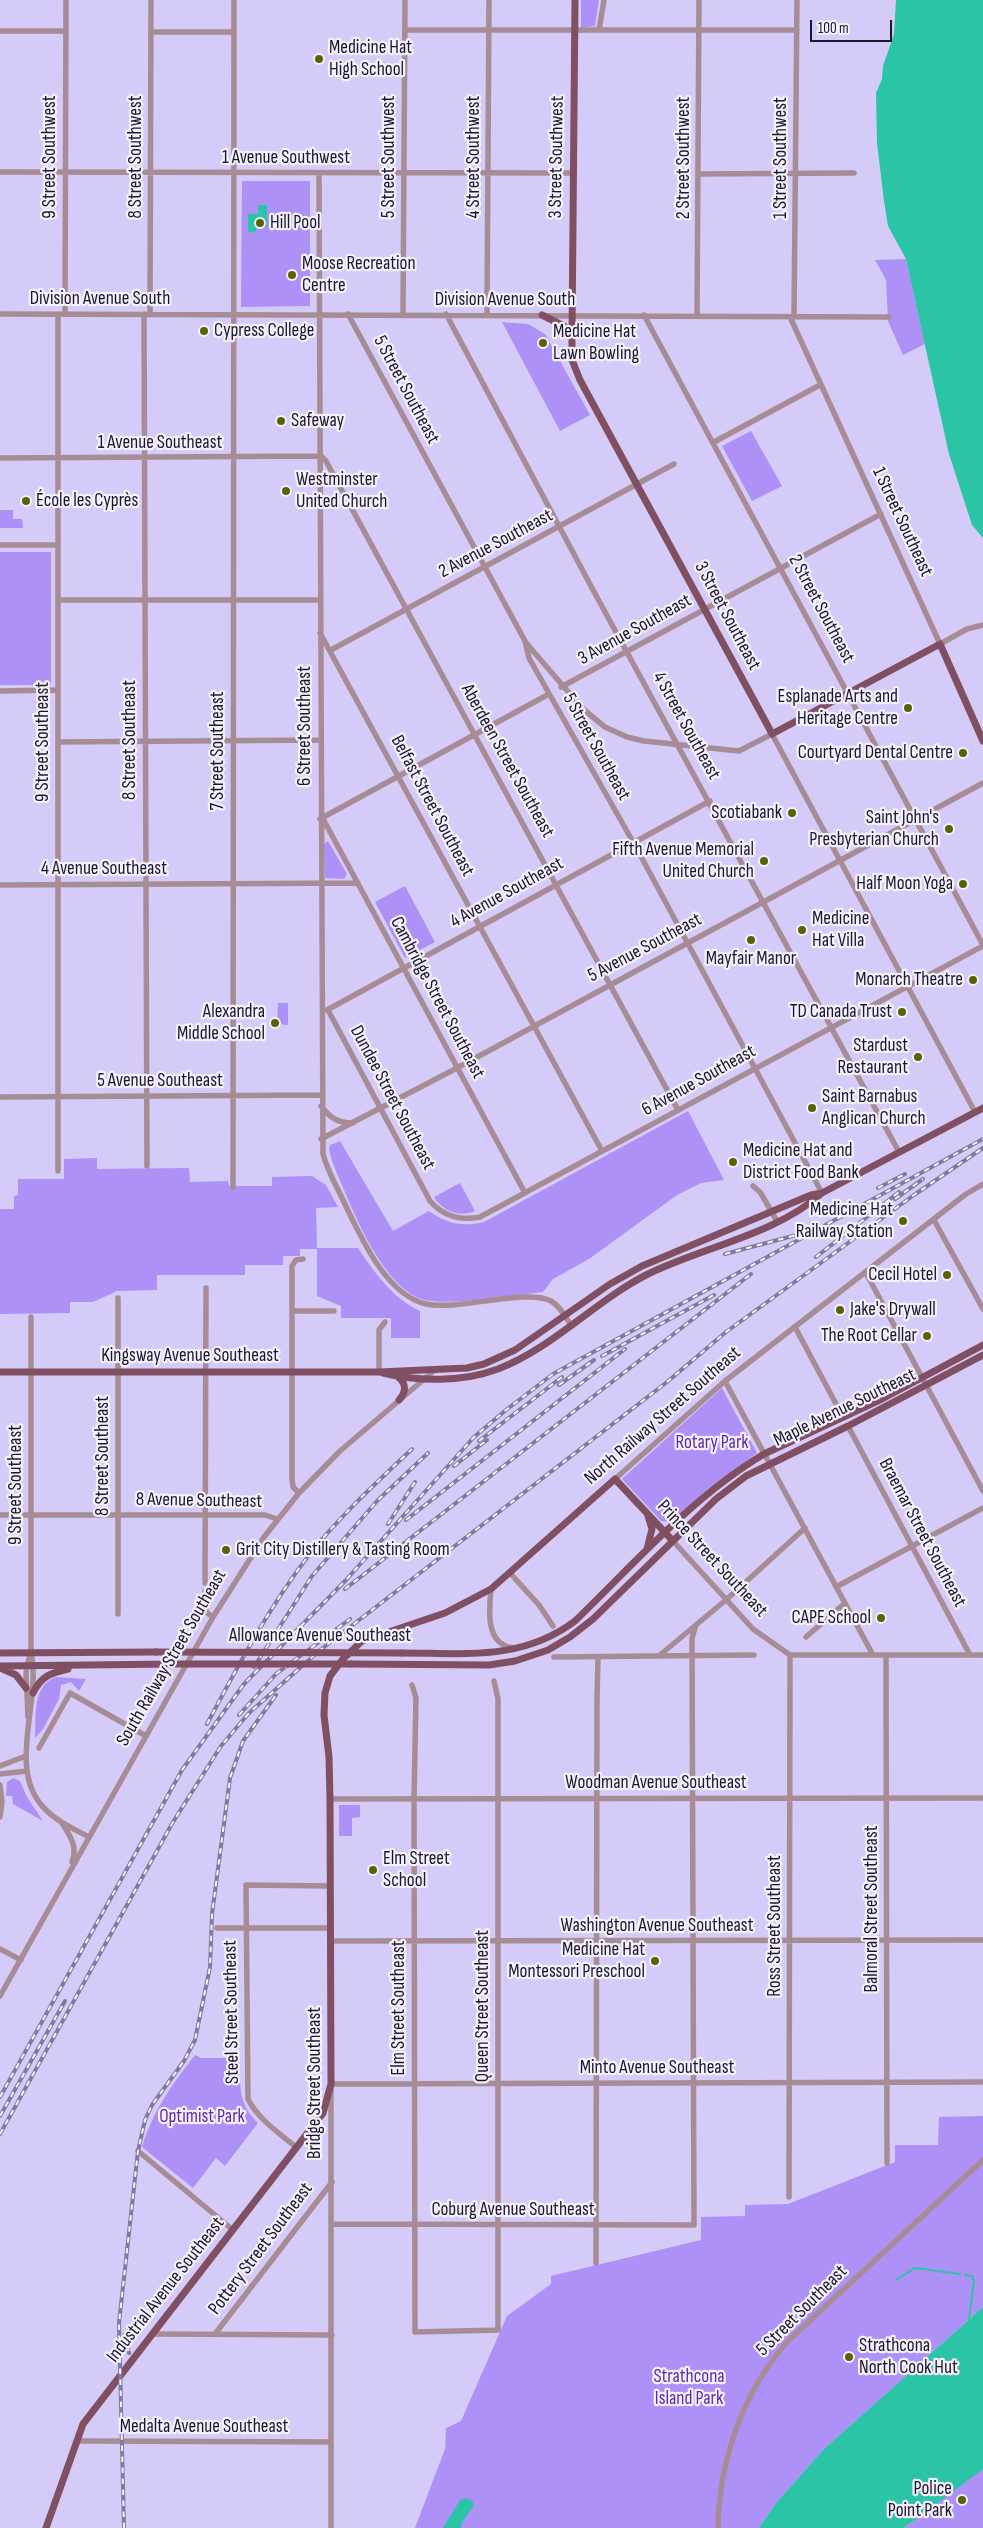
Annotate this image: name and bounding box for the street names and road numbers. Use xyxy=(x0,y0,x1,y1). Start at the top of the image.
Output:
street label: 9 Street Southwest xyxy=(39,95,61,219)
street label: 8 Street Southwest xyxy=(125,95,147,219)
street label: 3 Street Southwest xyxy=(545,95,569,219)
street label: 5 Street Southwest xyxy=(378,96,400,218)
street label: 4 Street Southwest xyxy=(463,96,485,218)
street label: 2 Street Southwest xyxy=(673,97,695,219)
street label: 1 Street Southwest xyxy=(770,97,792,219)
street label: 1 Avenue Southwest xyxy=(222,147,350,169)
street label: Division Avenue South xyxy=(30,288,170,310)
street label: Division Avenue South xyxy=(435,289,575,311)
street label: 5 Street Southeast xyxy=(368,332,444,448)
street label: 1 Avenue Southeast xyxy=(98,432,222,454)
street label: 1 Street Southeast xyxy=(867,464,937,580)
street label: 2 Avenue Southeast xyxy=(435,504,557,584)
street label: 2 Street Southeast xyxy=(783,551,859,667)
street label: 3 Street Southeast xyxy=(689,558,765,674)
street label: 3 Avenue Southeast xyxy=(574,590,696,670)
street label: 6 Street Southeast xyxy=(294,666,316,786)
street label: 4 Street Southeast xyxy=(647,668,725,784)
street label: 8 Street Southeast xyxy=(119,680,141,800)
street label: Aberdeen Street Southeast xyxy=(455,680,559,842)
street label: 9 Street Southeast xyxy=(32,682,54,802)
street label: 5 Street Southeast xyxy=(557,689,635,805)
street label: 7 Street Southeast xyxy=(207,691,229,811)
street label: Belfast Street Southeast xyxy=(385,732,479,880)
street label: 4 Avenue Southeast xyxy=(446,853,568,933)
street label: 4 Avenue Southeast xyxy=(41,858,167,880)
street label: 5 Avenue Southeast xyxy=(584,908,706,988)
street label: Cambridge Street Southeast xyxy=(385,913,489,1083)
street label: Dundee Street Southeast xyxy=(344,1022,440,1174)
street label: 6 Avenue Southeast xyxy=(638,1040,760,1122)
street label: 5 Avenue Southeast xyxy=(97,1070,223,1092)
street label: North Railway Street Southeast xyxy=(580,1342,746,1490)
street label: Kingsway Avenue Southeast xyxy=(101,1345,279,1367)
street label: Maple Avenue Southeast xyxy=(770,1364,920,1452)
street label: 8 Street Southeast xyxy=(92,1396,114,1516)
street label: 9 Street Southeast xyxy=(5,1425,27,1545)
street label: Braemar Street Southeast xyxy=(873,1455,971,1611)
street label: 8 Avenue Southeast xyxy=(136,1488,262,1514)
street label: Prince Street Southeast xyxy=(652,1496,772,1622)
street label: South Railway Street Southeast xyxy=(112,1566,232,1750)
street label: Allowance Avenue Southeast xyxy=(229,1625,411,1647)
street label: Woodman Avenue Southeast xyxy=(565,1772,747,1794)
street label: Balmoral Street Southeast xyxy=(861,1825,883,1993)
street label: Ross Street Southeast xyxy=(764,1855,786,1997)
street label: Washington Avenue Southeast xyxy=(561,1915,753,1937)
street label: Queen Street Southeast xyxy=(472,1930,494,2082)
street label: Steel Street Southeast xyxy=(219,1940,245,2084)
street label: Elm Street Southeast xyxy=(388,1940,410,2076)
street label: Bridge Street Southeast xyxy=(304,2007,326,2159)
street label: Minto Avenue Southeast xyxy=(580,2057,734,2079)
street label: Pottery Street Southeast xyxy=(204,2178,318,2320)
street label: Coburg Avenue Southeast xyxy=(431,2199,595,2221)
street label: Industrial Avenue Southeast xyxy=(102,2213,230,2367)
street label: 5 Street Southeast xyxy=(752,2261,852,2361)
street label: Medalta Avenue Southeast xyxy=(120,2416,288,2438)

